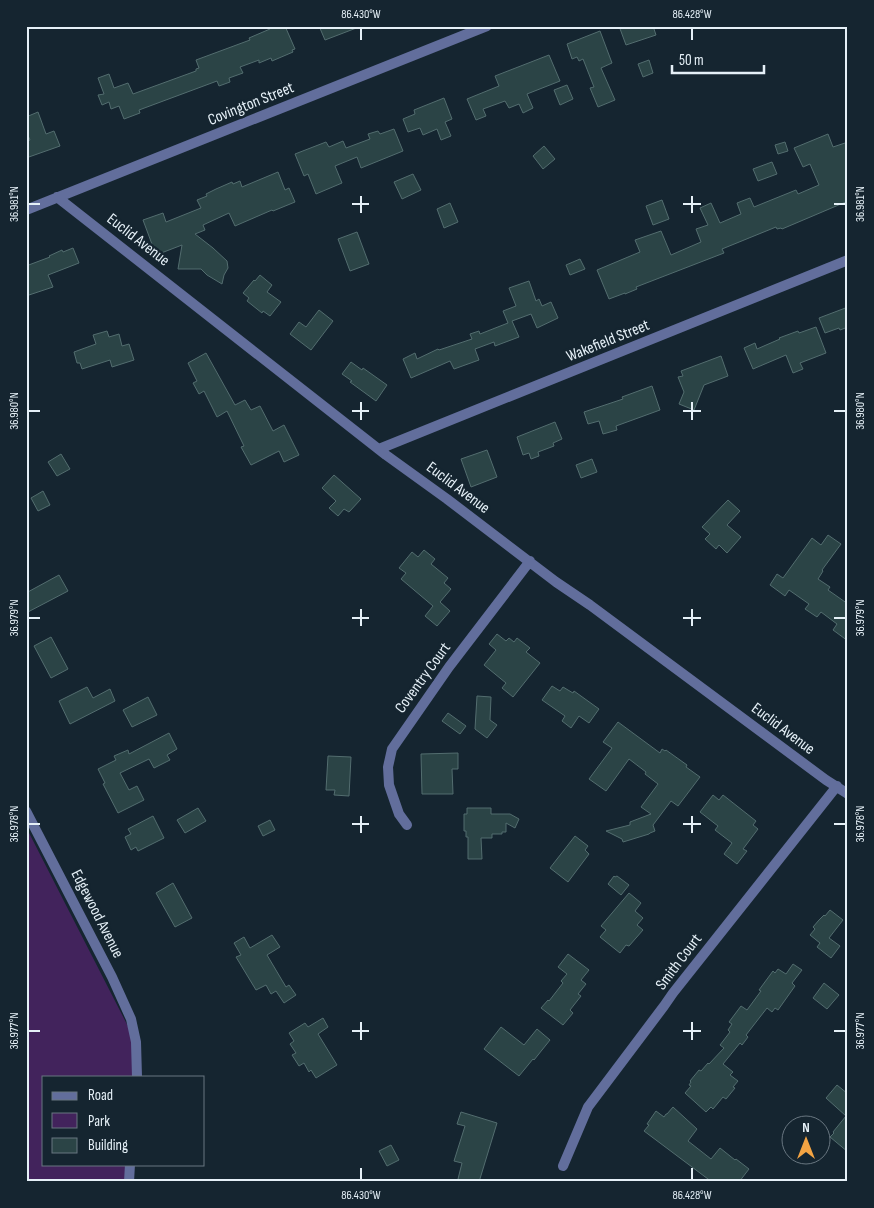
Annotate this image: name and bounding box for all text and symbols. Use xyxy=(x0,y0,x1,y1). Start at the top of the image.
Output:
text: 86.430°W xyxy=(341,7,381,22)
text: 86.428°W xyxy=(673,7,712,22)
scale bar xyxy=(672,42,764,74)
text: 50 m xyxy=(679,51,704,70)
street label: Covington Street xyxy=(205,78,297,130)
text: 36.981°N xyxy=(7,186,22,222)
text: 36.981°N xyxy=(853,186,868,222)
street label: Euclid Avenue xyxy=(103,210,173,270)
street label: Wakefield Street xyxy=(564,316,652,366)
text: 36.980°N xyxy=(7,392,22,430)
text: 36.980°N xyxy=(853,392,868,430)
street label: Euclid Avenue xyxy=(423,458,493,518)
text: 36.979°N xyxy=(7,599,22,637)
text: 36.979°N xyxy=(853,599,868,637)
street label: Coventry Court xyxy=(391,639,455,717)
street label: Euclid Avenue xyxy=(748,699,818,759)
text: 36.978°N xyxy=(7,806,22,842)
text: 36.978°N xyxy=(853,806,868,842)
street label: Edgewood Avenue xyxy=(67,867,127,961)
street label: Smith Court xyxy=(652,930,706,994)
text: 36.977°N xyxy=(7,1012,22,1050)
text: 36.977°N xyxy=(853,1012,868,1050)
legend xyxy=(42,1076,205,1166)
text: Road xyxy=(88,1086,113,1105)
text: Park xyxy=(88,1112,110,1131)
north arrow xyxy=(782,1116,832,1166)
text: N xyxy=(802,1119,810,1136)
text: Building xyxy=(88,1136,128,1155)
text: 86.430°W xyxy=(341,1188,381,1203)
text: 86.428°W xyxy=(673,1188,712,1203)

